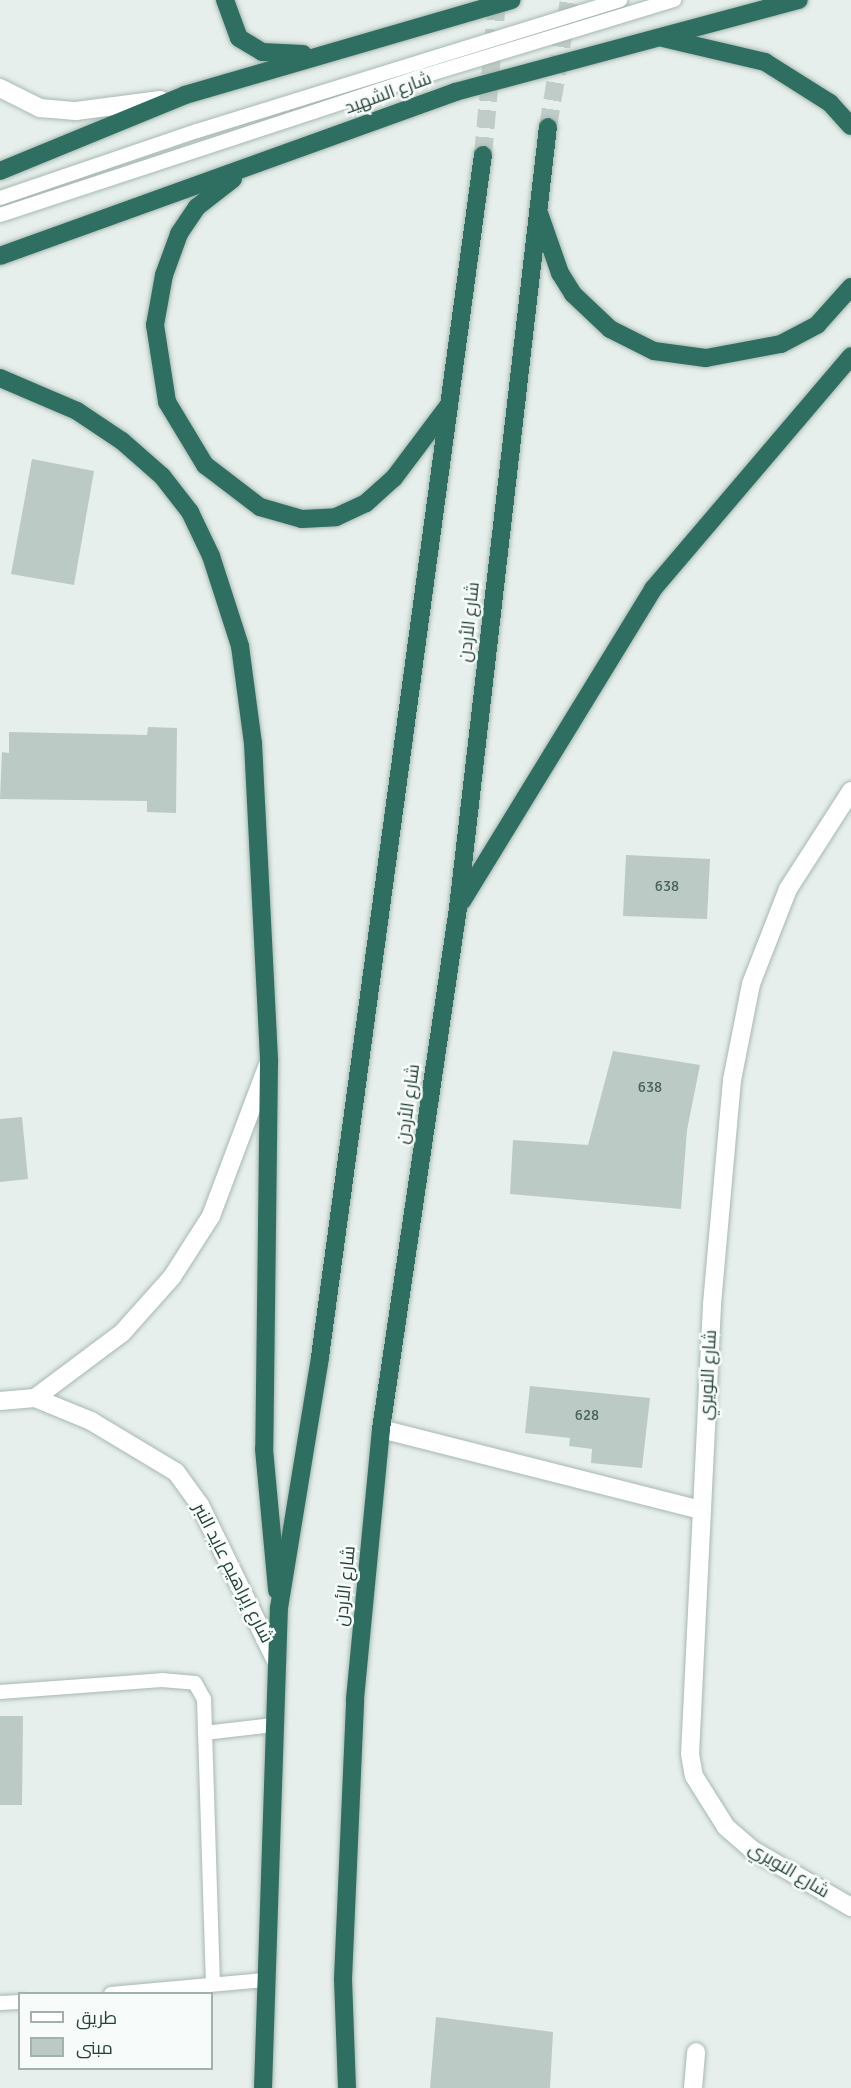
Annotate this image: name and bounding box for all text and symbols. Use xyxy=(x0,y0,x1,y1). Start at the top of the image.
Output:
street label: شارع الشهيد xyxy=(342,67,434,119)
street label: شارع الأردن xyxy=(454,581,484,663)
house number: 638 xyxy=(655,878,679,896)
street label: شارع الأردن xyxy=(392,1063,424,1145)
house number: 638 xyxy=(638,1079,662,1097)
street label: شارع النويري xyxy=(695,1329,721,1421)
house number: 628 xyxy=(575,1407,599,1425)
street label: شارع إبراهيم عايد النبر xyxy=(188,1499,278,1647)
street label: شارع الأردن xyxy=(330,1545,360,1627)
street label: شارع النويري xyxy=(745,1837,833,1903)
legend xyxy=(18,1992,213,2070)
text: طريق xyxy=(76,2007,117,2029)
text: مبنى xyxy=(76,2037,113,2059)

